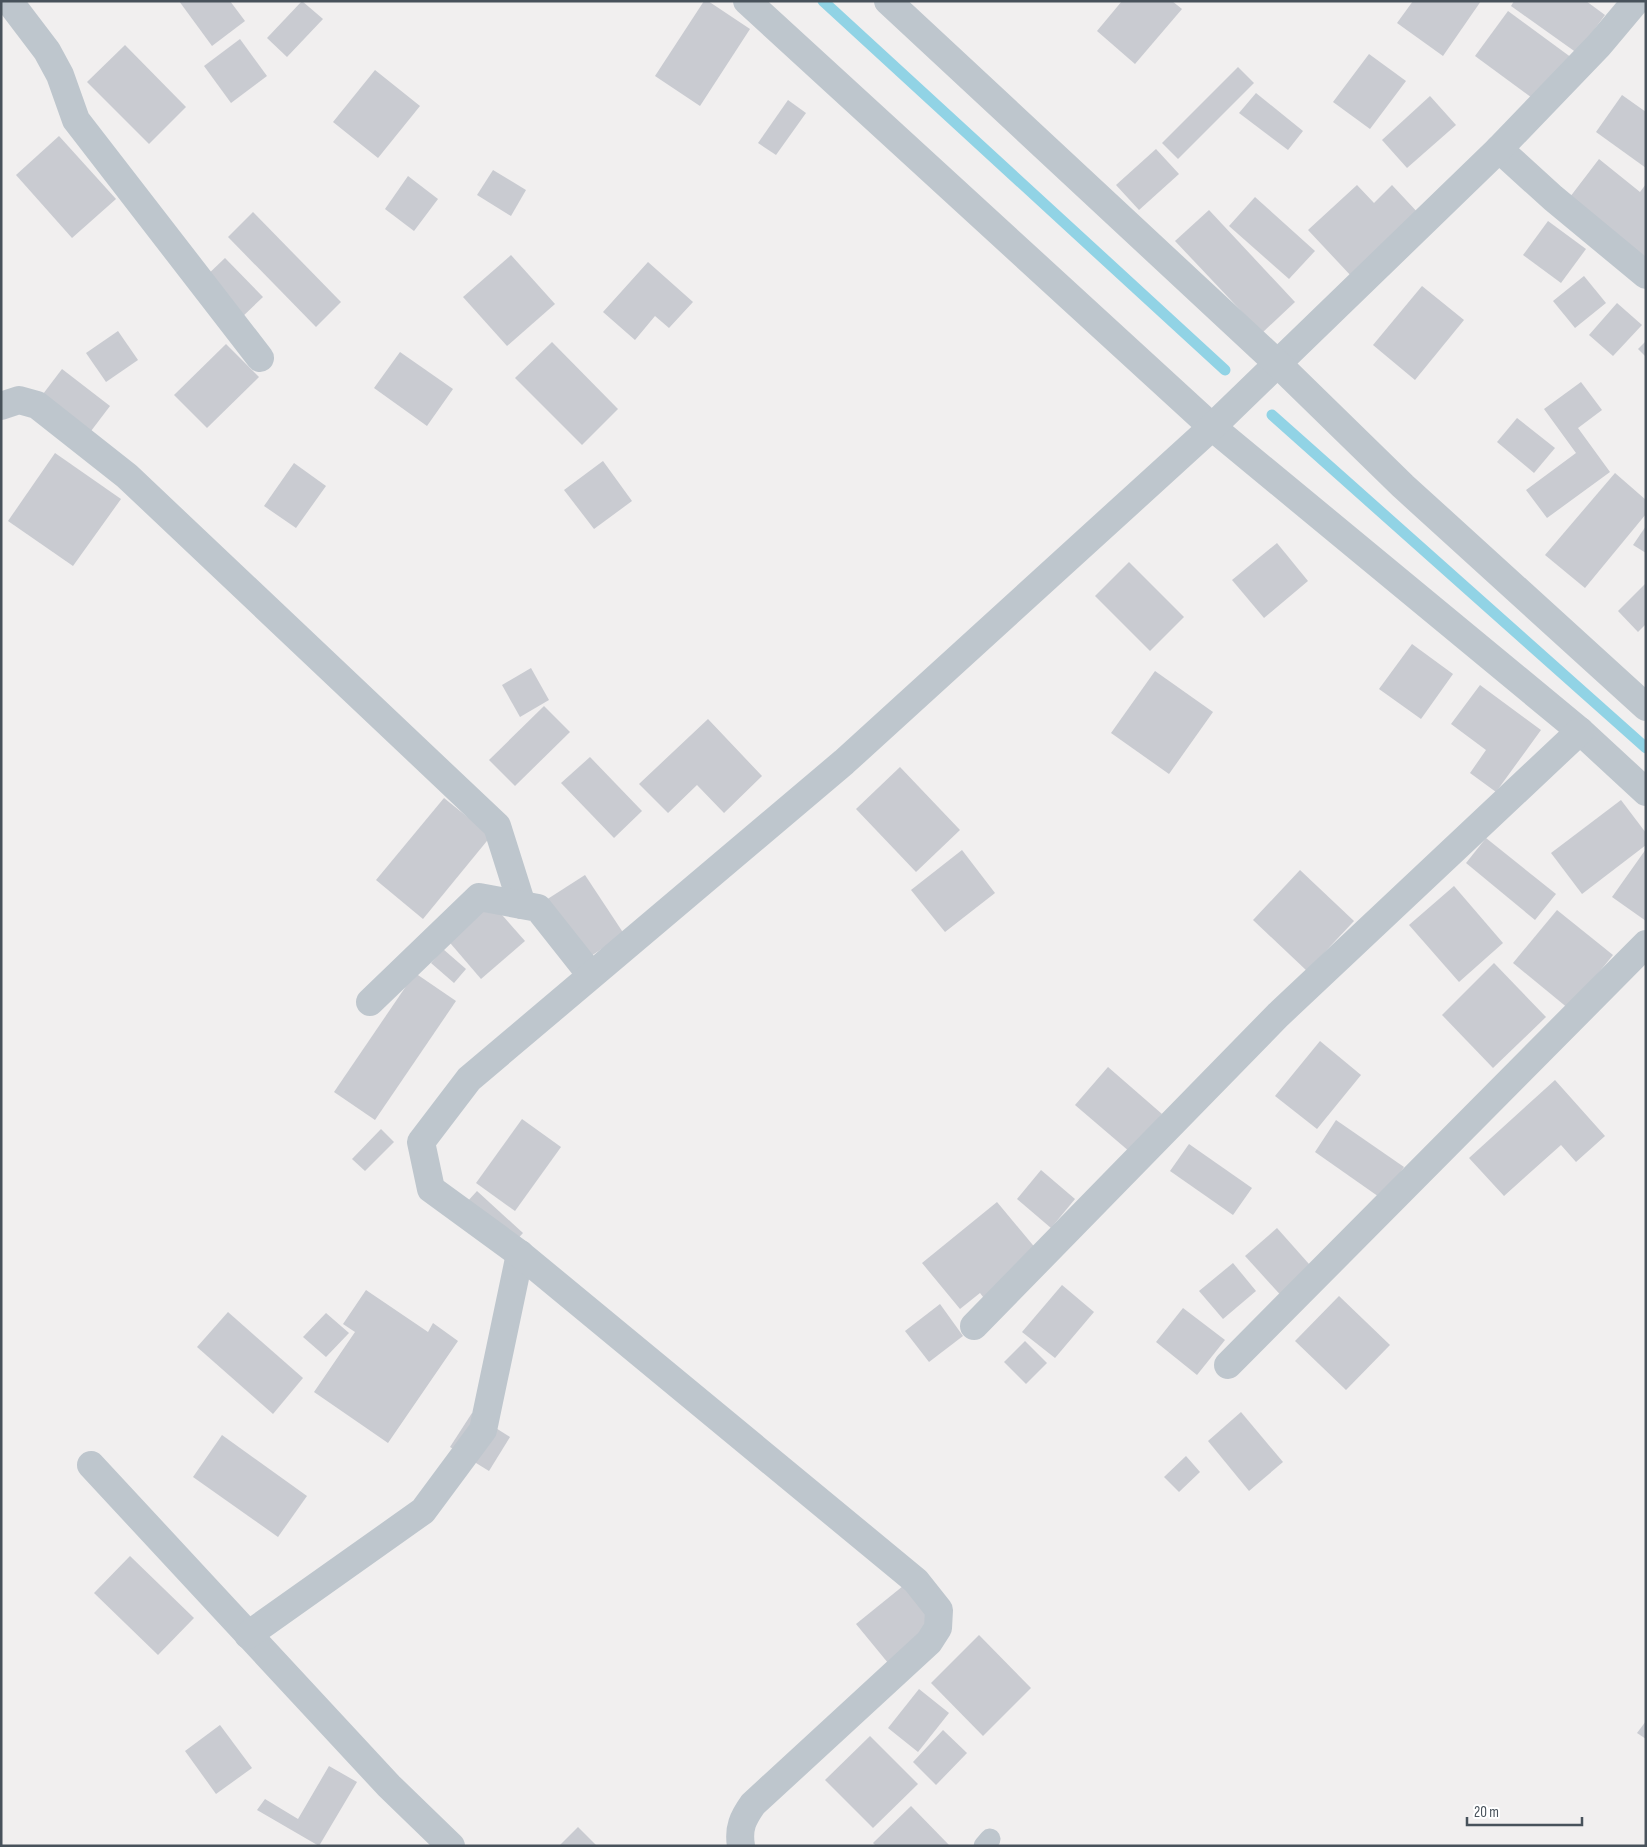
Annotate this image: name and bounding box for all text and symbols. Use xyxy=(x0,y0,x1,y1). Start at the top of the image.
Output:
scale bar xyxy=(1467,1794,1582,1826)
text: 20 m xyxy=(1474,1803,1499,1822)

